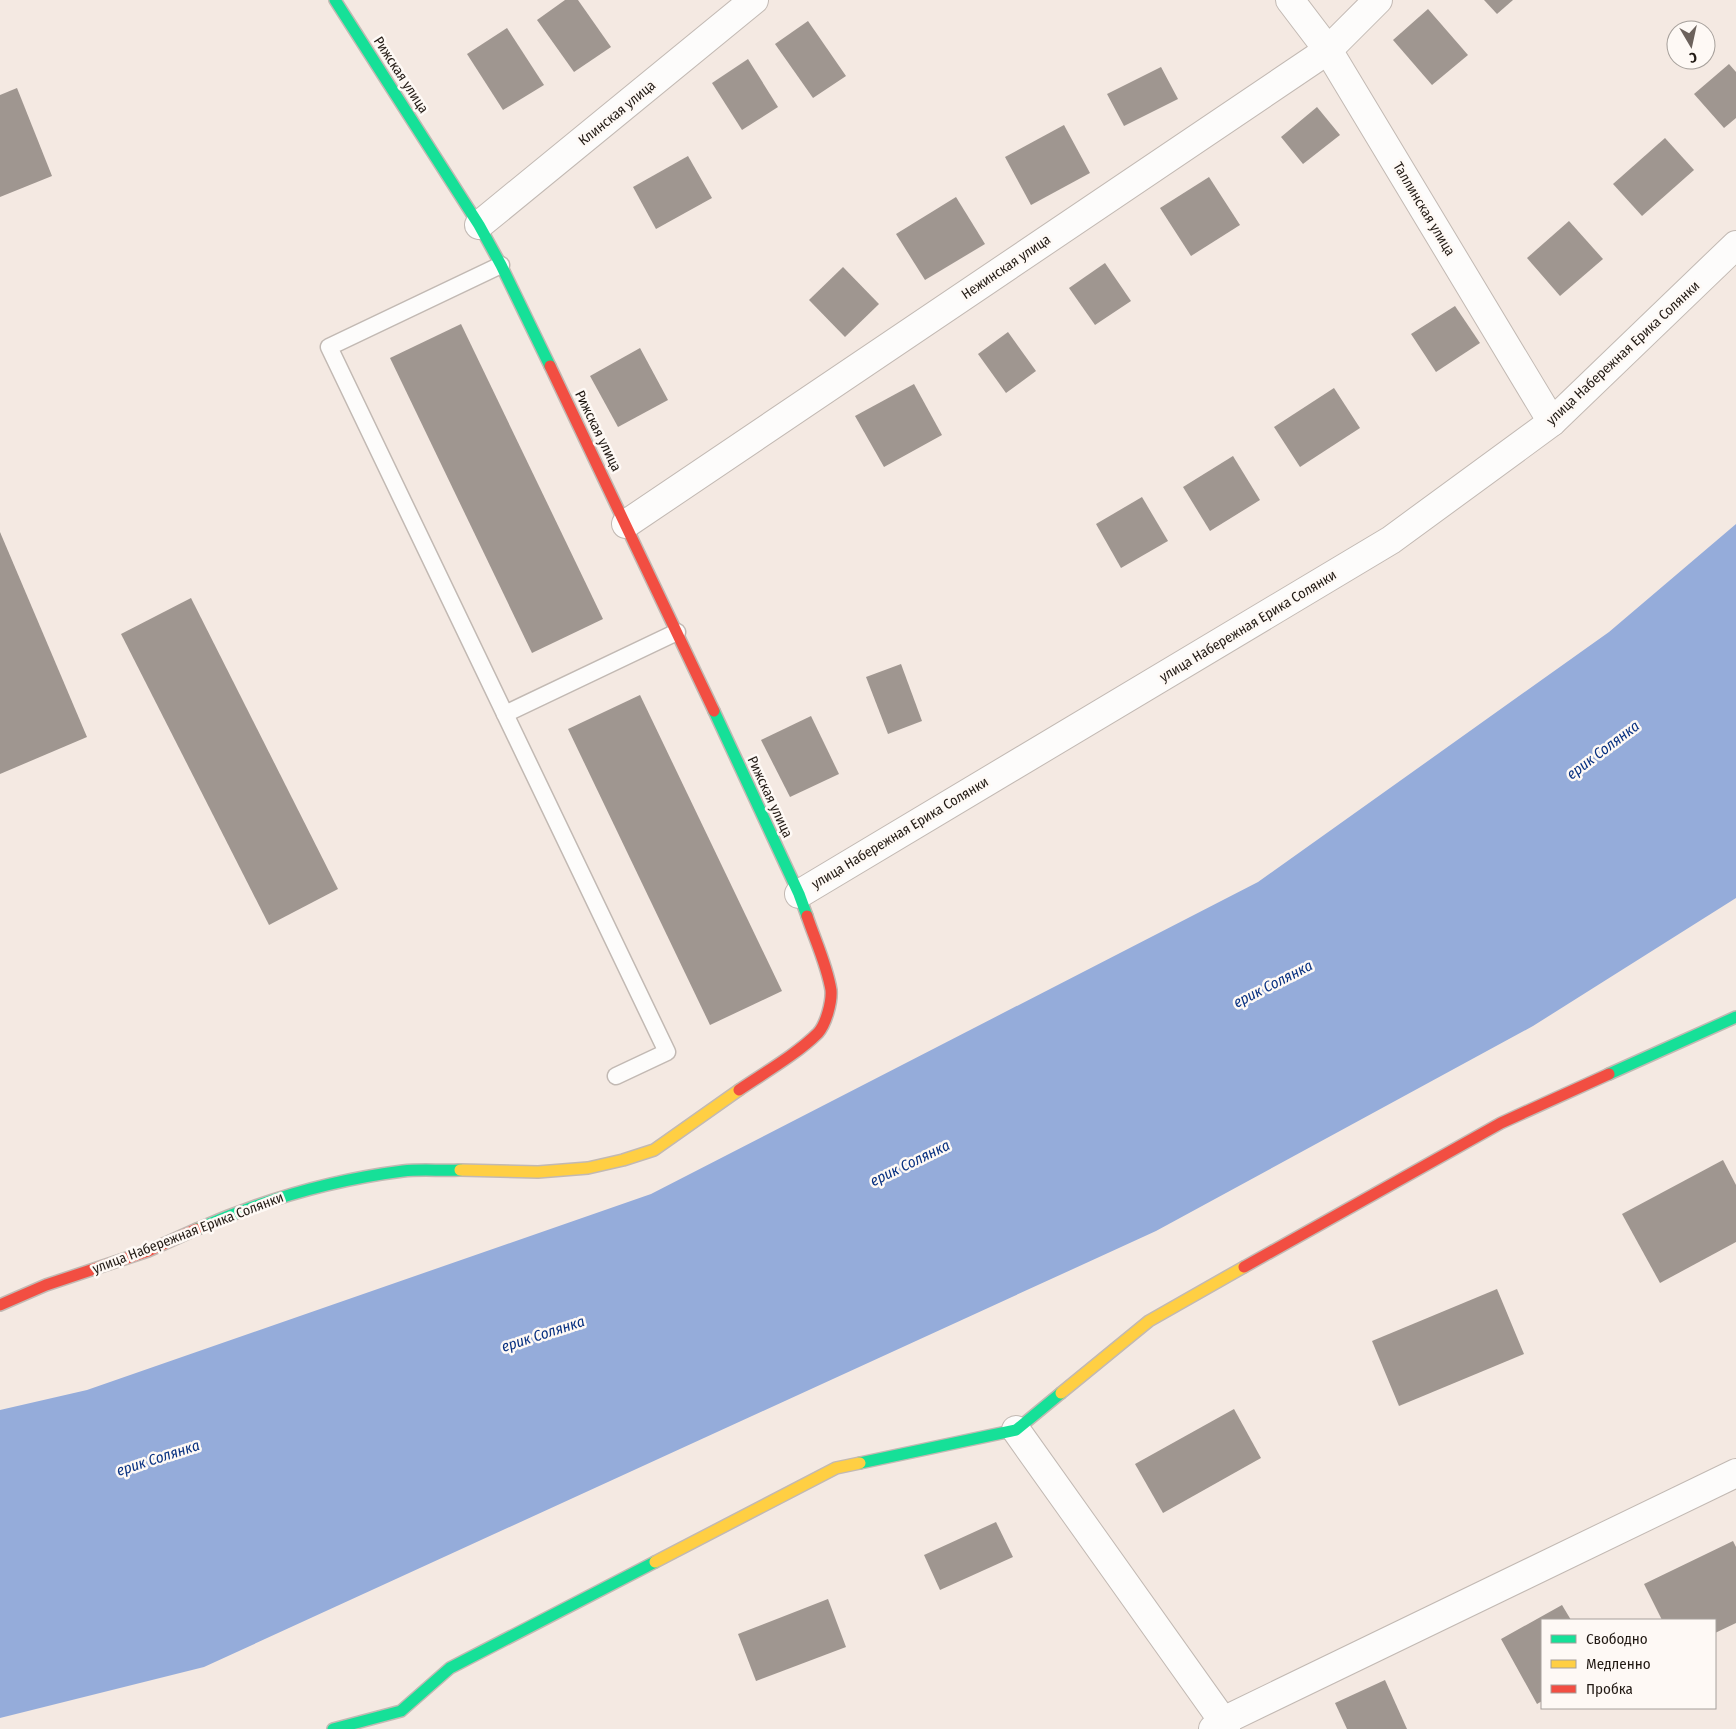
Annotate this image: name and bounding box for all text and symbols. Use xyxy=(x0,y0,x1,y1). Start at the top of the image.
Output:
north arrow xyxy=(1666,20,1716,70)
street label: Рижская улица xyxy=(370,34,432,117)
text: С xyxy=(1687,48,1698,66)
street label: Клинская улица xyxy=(575,77,659,149)
street label: Таллинская улица xyxy=(1389,159,1459,259)
street label: Нежинская улица xyxy=(958,231,1054,303)
street label: улица Набережная Ерика Солянки xyxy=(1543,277,1703,429)
street label: Рижская улица xyxy=(571,388,625,474)
street label: улица Набережная Ерика Солянки xyxy=(1156,566,1340,686)
water label: ерик Солянка xyxy=(1563,717,1643,783)
street label: Рижская улица xyxy=(744,754,796,841)
street label: улица Набережная Ерика Солянки xyxy=(808,773,992,893)
water label: ерик Солянка xyxy=(1230,956,1316,1012)
water label: ерик Солянка xyxy=(867,1136,953,1190)
street label: улица Набережная Ерика Солянки xyxy=(90,1189,286,1277)
water label: ерик Солянка xyxy=(499,1312,587,1356)
water label: ерик Солянка xyxy=(114,1436,202,1480)
legend xyxy=(1541,1619,1716,1709)
text: Свободно xyxy=(1586,1630,1648,1648)
text: Медленно xyxy=(1586,1655,1651,1673)
text: Пробка xyxy=(1586,1680,1633,1698)

